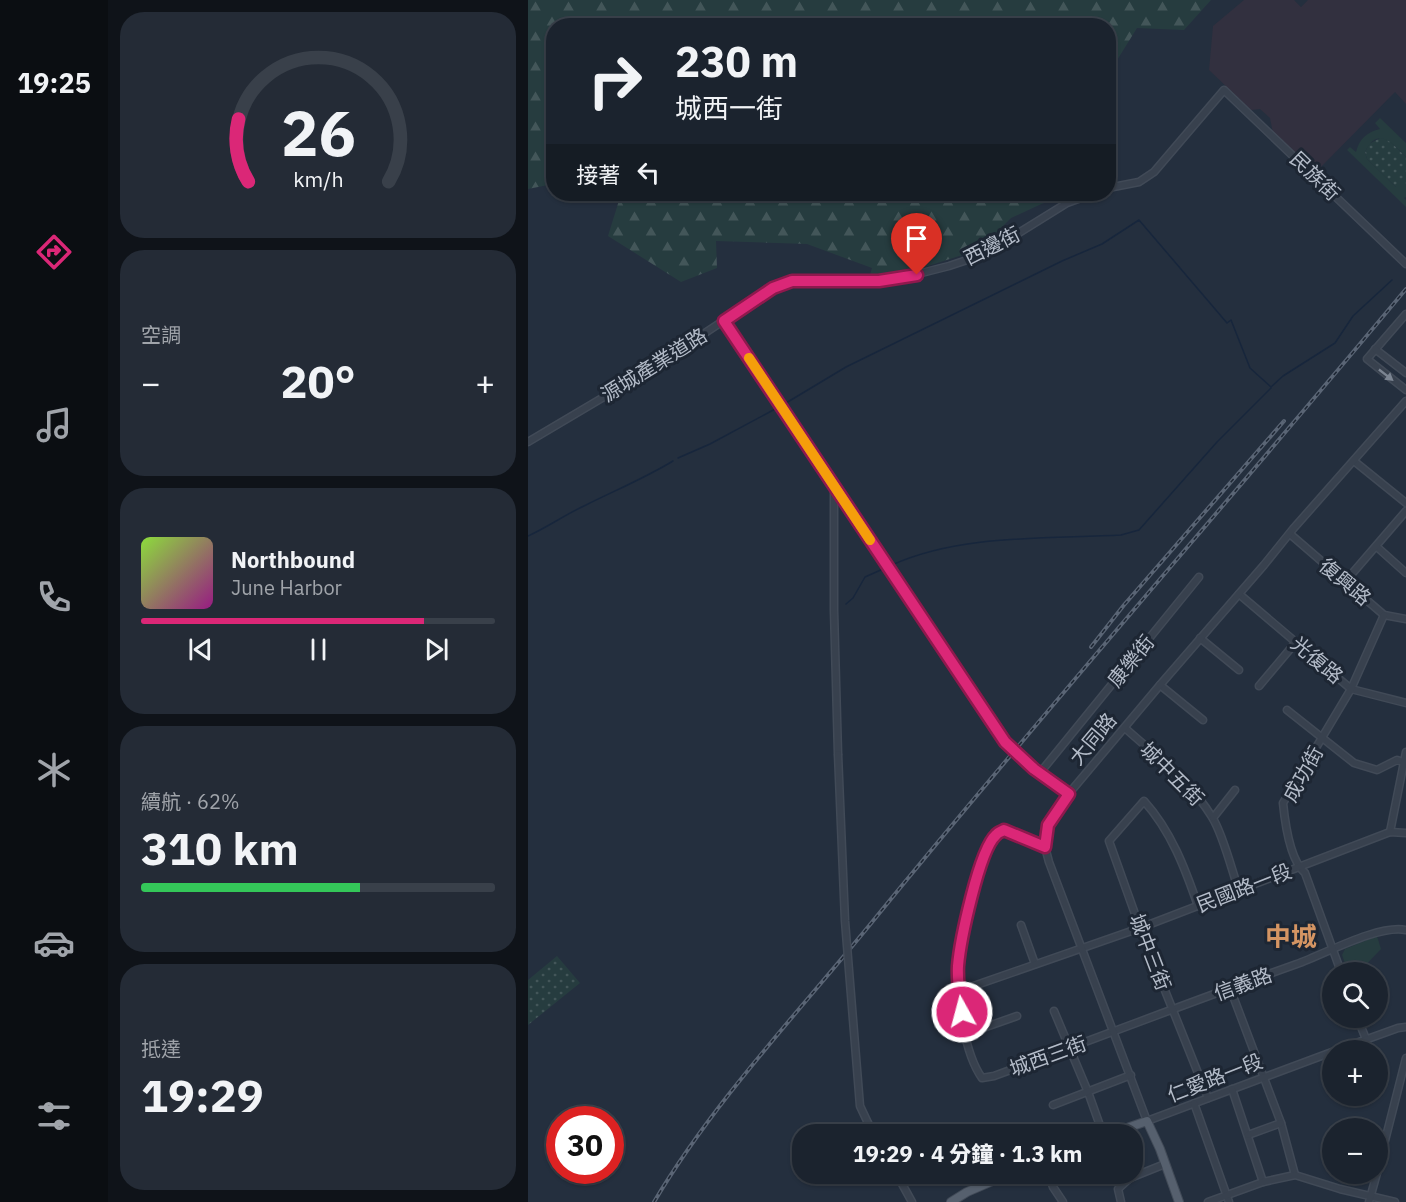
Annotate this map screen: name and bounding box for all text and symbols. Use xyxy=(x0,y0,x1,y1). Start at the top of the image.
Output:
text: 230 m xyxy=(675,34,798,89)
icon: right xyxy=(576,42,654,120)
text: 19:25 xyxy=(17,65,91,100)
text: 城西一街 xyxy=(675,90,783,125)
text: 26 xyxy=(281,92,355,173)
street label: 民族街 xyxy=(1284,145,1346,206)
icon: left xyxy=(632,156,665,189)
text: 接著 xyxy=(576,160,620,189)
text: km/h xyxy=(293,165,343,193)
pin xyxy=(891,213,942,275)
street label: 西邊街 xyxy=(959,220,1025,271)
icon: arrive xyxy=(900,222,933,255)
icon: directions xyxy=(33,231,75,273)
text: 空調 xyxy=(141,321,181,348)
street label: 源城產業道路 xyxy=(596,321,712,408)
text: 20° xyxy=(280,352,356,410)
text: − xyxy=(141,361,161,404)
text: + xyxy=(475,361,495,404)
one-way arrow xyxy=(1379,368,1394,380)
icon: music xyxy=(33,404,75,446)
text: Northbound xyxy=(231,545,355,574)
street label: 復興路 xyxy=(1314,552,1377,611)
text: June Harbor xyxy=(231,574,342,601)
icon: phone xyxy=(33,576,75,618)
street label: 康樂街 xyxy=(1101,629,1160,692)
street label: 光復路 xyxy=(1286,630,1349,689)
icon: previous xyxy=(184,633,217,666)
icon: pause xyxy=(302,633,335,666)
icon: next xyxy=(420,633,453,666)
street label: 大同路 xyxy=(1063,707,1122,770)
street label: 城中五街 xyxy=(1135,736,1210,811)
street label: 成功街 xyxy=(1276,741,1329,807)
icon: climate xyxy=(33,749,75,791)
text: 續航 · 62% xyxy=(141,788,240,815)
text: 310 km xyxy=(141,819,299,877)
street label: 民國路一段 xyxy=(1192,857,1295,918)
street label: 城中三街 xyxy=(1124,910,1177,994)
district label: 中城 xyxy=(1265,919,1317,953)
icon: car xyxy=(33,922,75,964)
street label: 信義路 xyxy=(1210,961,1276,1006)
map controls xyxy=(1322,962,1388,1184)
button: search xyxy=(1322,962,1388,1028)
position arrow xyxy=(930,980,994,1044)
street label: 城西三街 xyxy=(1006,1029,1090,1082)
text: 抵達 xyxy=(141,1035,181,1062)
button: + xyxy=(1322,1040,1388,1106)
street label: 仁愛路一段 xyxy=(1163,1047,1266,1108)
text: 19:29 xyxy=(141,1066,264,1124)
icon: filters xyxy=(33,1095,75,1137)
speed limit sign: 30 xyxy=(546,1106,624,1184)
button: − xyxy=(1322,1118,1388,1184)
text: 19:29 · 4 分鐘 · 1.3 km xyxy=(853,1139,1082,1168)

